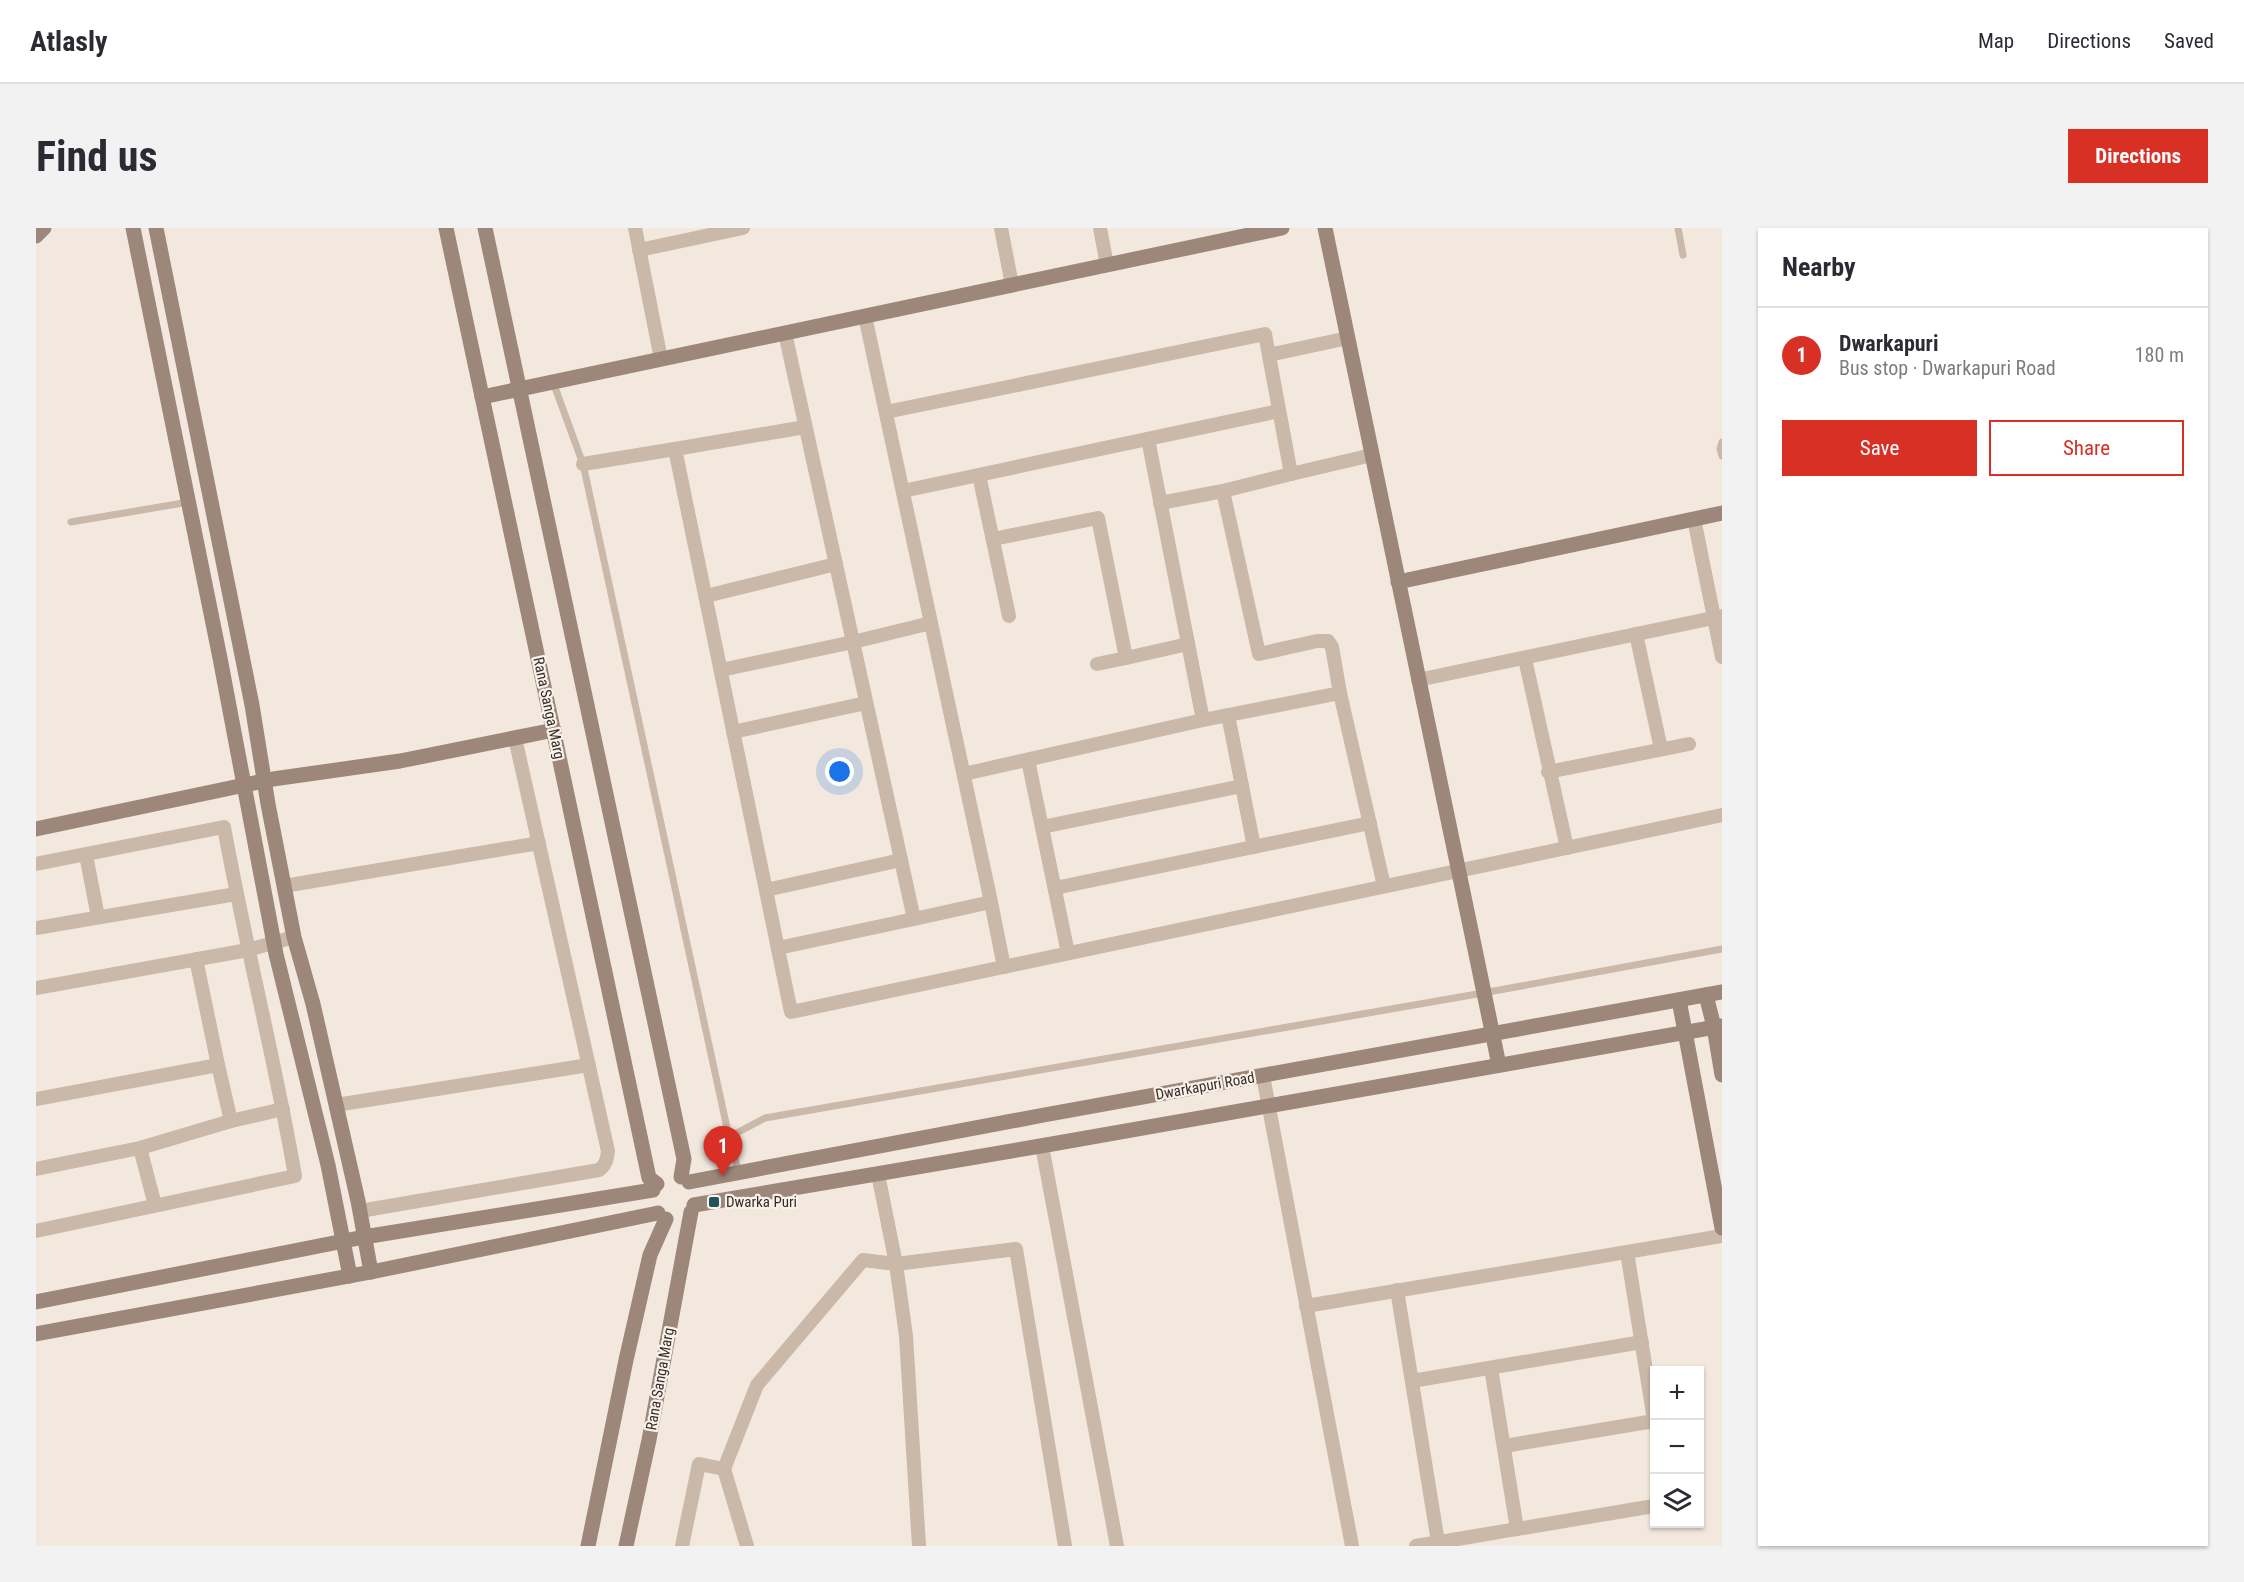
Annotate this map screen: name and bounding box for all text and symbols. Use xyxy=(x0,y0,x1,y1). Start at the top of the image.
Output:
text: Atlasly xyxy=(30,25,108,58)
text: Map xyxy=(1978,29,2014,53)
text: Directions xyxy=(2047,29,2131,53)
text: Saved xyxy=(2164,29,2214,53)
button: Directions xyxy=(2068,129,2208,183)
text: Find us xyxy=(36,132,157,181)
text: Nearby xyxy=(1782,252,1856,282)
text: Dwarkapuri xyxy=(1839,331,1938,356)
text: 1 xyxy=(1796,343,1807,367)
text: 180 m xyxy=(2135,343,2184,367)
text: Bus stop · Dwarkapuri Road xyxy=(1839,356,2056,380)
button: Save xyxy=(1782,420,1977,476)
button: Share xyxy=(1989,420,2184,476)
street label: Rana Sanga Marg xyxy=(529,655,569,761)
your location xyxy=(825,757,854,786)
street label: Dwarkapuri Road xyxy=(1154,1068,1256,1104)
pin: 1 xyxy=(704,1126,742,1176)
place label: Dwarka Puri xyxy=(726,1193,797,1211)
marker: Dwarka Puri xyxy=(707,1195,721,1209)
street label: Rana Sanga Marg xyxy=(642,1326,678,1432)
map controls xyxy=(1650,1366,1704,1528)
button: + xyxy=(1650,1366,1704,1420)
button: − xyxy=(1650,1420,1704,1474)
button: layers xyxy=(1650,1474,1704,1528)

